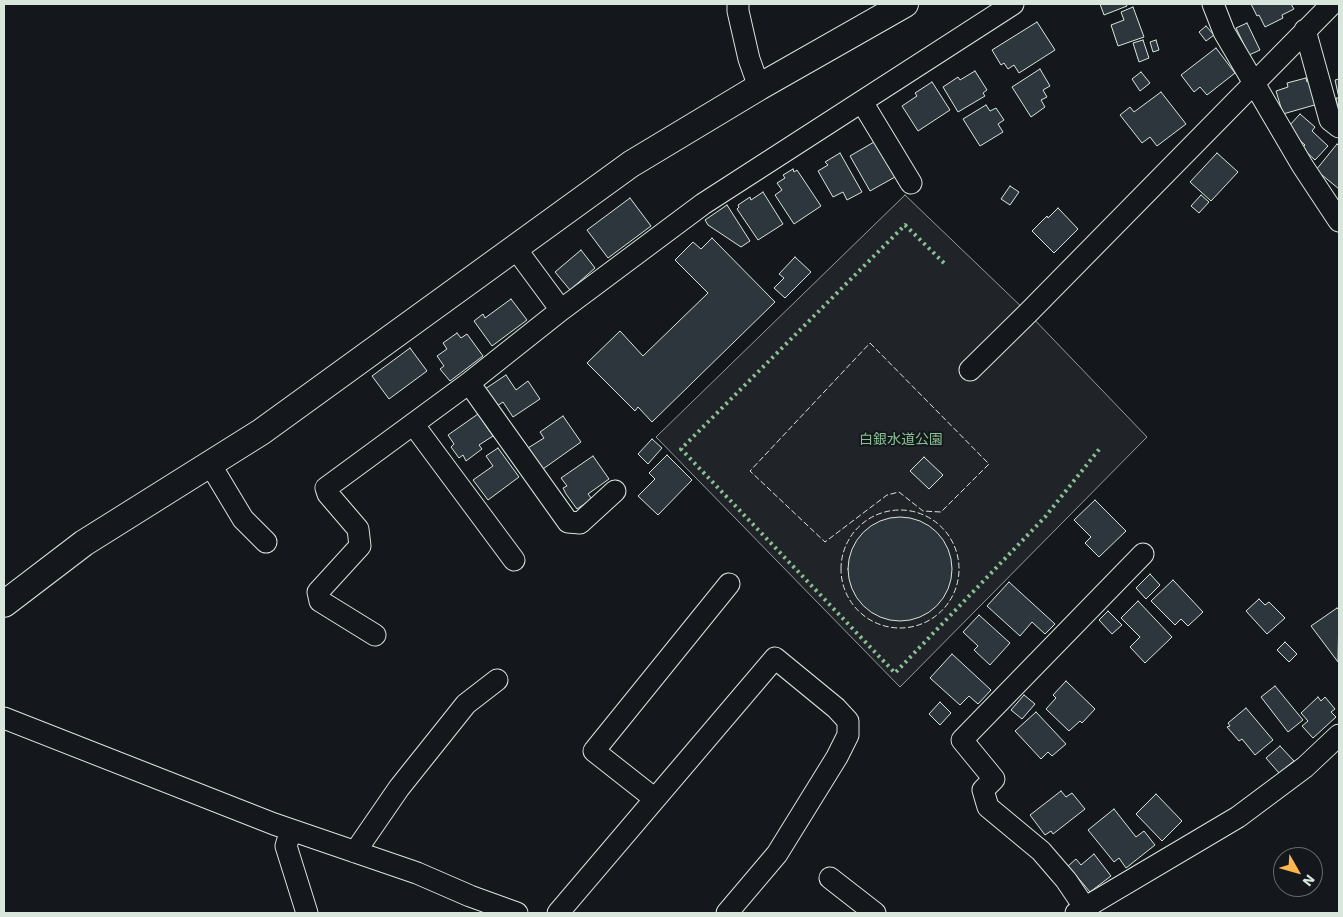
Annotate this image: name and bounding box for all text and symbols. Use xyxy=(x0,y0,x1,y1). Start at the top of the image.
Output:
park label: 白銀水道公園 xyxy=(859,432,943,448)
north arrow xyxy=(1273,847,1323,897)
text: N xyxy=(1300,872,1319,890)

